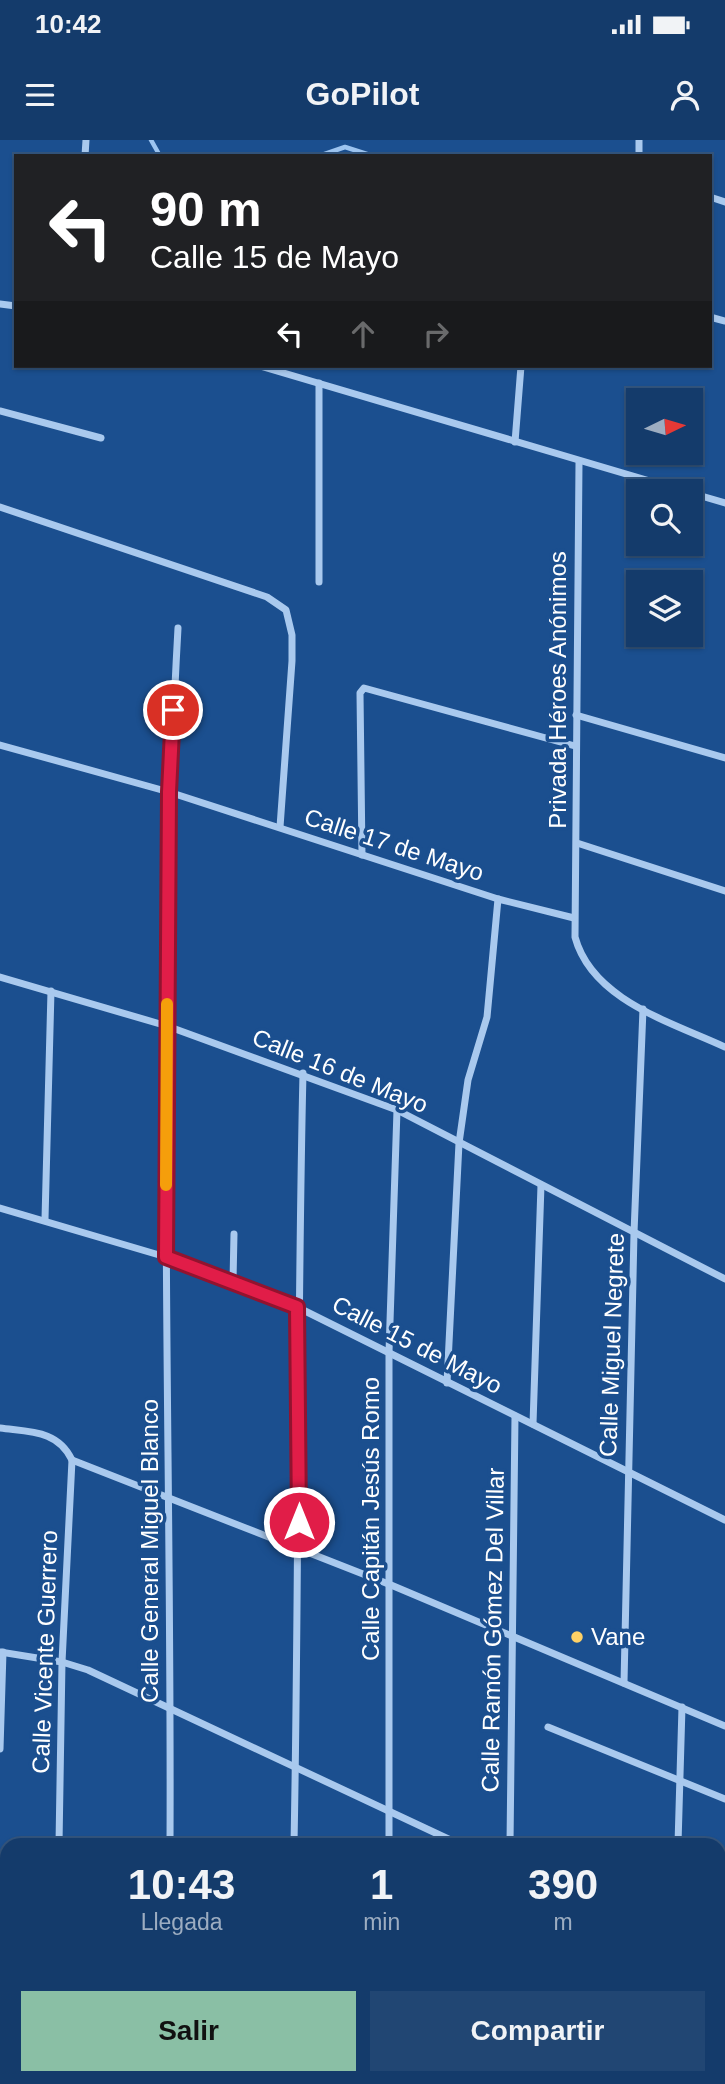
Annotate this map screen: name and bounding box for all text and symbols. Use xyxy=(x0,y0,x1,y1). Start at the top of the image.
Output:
text: 10:42 xyxy=(35,9,102,39)
icon: menu xyxy=(21,76,59,114)
text: GoPilot xyxy=(306,76,419,112)
icon: person xyxy=(666,76,704,114)
icon: left xyxy=(35,182,126,273)
text: 90 m xyxy=(150,182,262,236)
text: Calle 15 de Mayo xyxy=(150,239,399,275)
icon: left xyxy=(271,315,309,353)
icon: ahead xyxy=(344,315,382,353)
icon: right xyxy=(417,315,455,353)
north arrow xyxy=(626,388,704,466)
map controls xyxy=(626,388,703,647)
button: search xyxy=(626,479,703,556)
street label: Privada Héroes Anónimos xyxy=(544,551,571,829)
button: layers xyxy=(626,570,703,647)
pin xyxy=(143,680,203,740)
icon: arrive xyxy=(154,691,192,729)
street label: Calle 17 de Mayo xyxy=(301,803,487,886)
street label: Calle 16 de Mayo xyxy=(249,1023,432,1118)
street label: Calle Miguel Negrete xyxy=(594,1233,629,1457)
street label: Calle 15 de Mayo xyxy=(328,1290,507,1399)
street label: Calle Capitán Jesús Romo xyxy=(357,1377,384,1661)
street label: Calle General Miguel Blanco xyxy=(136,1399,163,1703)
street label: Calle Ramón Gómez Del Villar xyxy=(476,1467,509,1793)
position arrow xyxy=(262,1485,336,1559)
street label: Calle Vicente Guerrero xyxy=(27,1530,62,1774)
place label: Vane xyxy=(591,1623,645,1650)
marker: Vane xyxy=(569,1629,585,1645)
text: 10:43 xyxy=(128,1861,235,1908)
text: 1 xyxy=(370,1861,393,1908)
text: 390 xyxy=(528,1861,598,1908)
text: Llegada xyxy=(141,1909,223,1935)
text: min xyxy=(363,1909,400,1935)
text: m xyxy=(554,1909,573,1935)
button: Salir xyxy=(21,1991,356,2071)
button: Compartir xyxy=(370,1991,705,2071)

